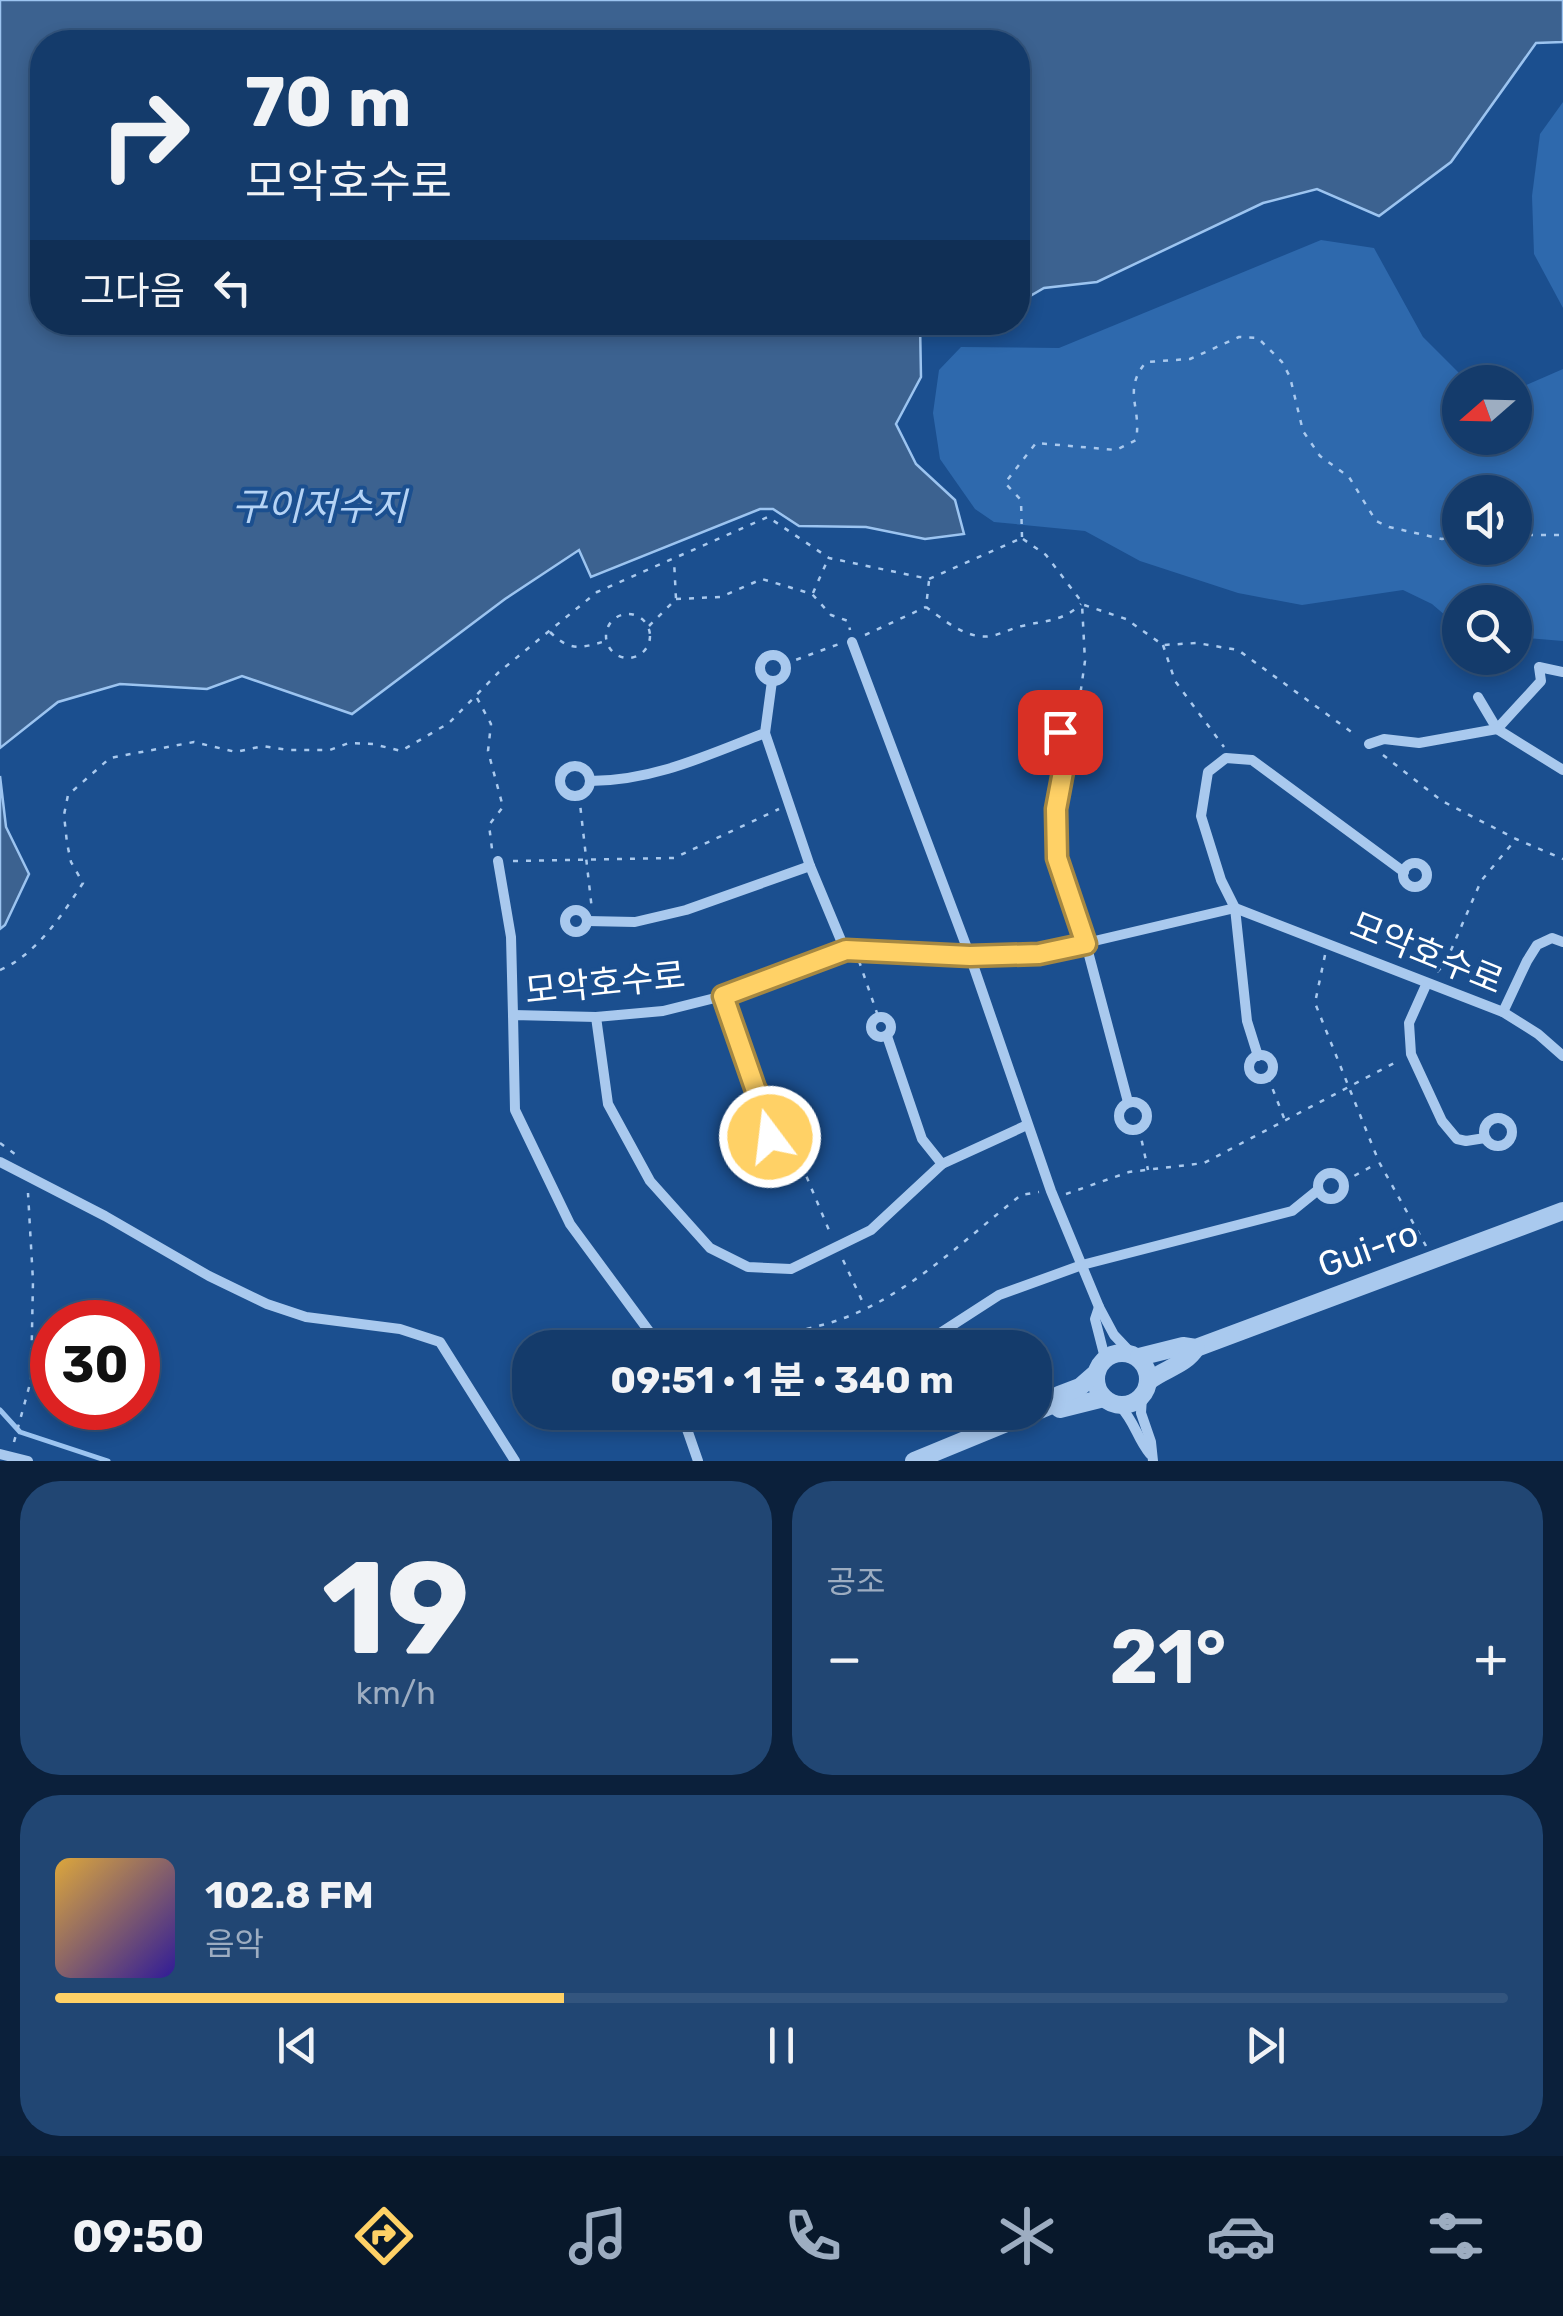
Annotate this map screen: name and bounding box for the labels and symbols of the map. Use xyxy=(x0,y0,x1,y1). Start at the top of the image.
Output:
north arrow xyxy=(1442,365,1532,455)
water label: 구이저수지 xyxy=(232,484,409,530)
pin xyxy=(1018,690,1103,775)
street label: 모악호수로 xyxy=(1344,903,1510,1003)
street label: 모악호수로 xyxy=(523,954,687,1012)
position arrow xyxy=(718,1085,822,1189)
street label: Gui-ro xyxy=(1312,1212,1424,1286)
speed limit sign: 30 xyxy=(30,1300,160,1430)

